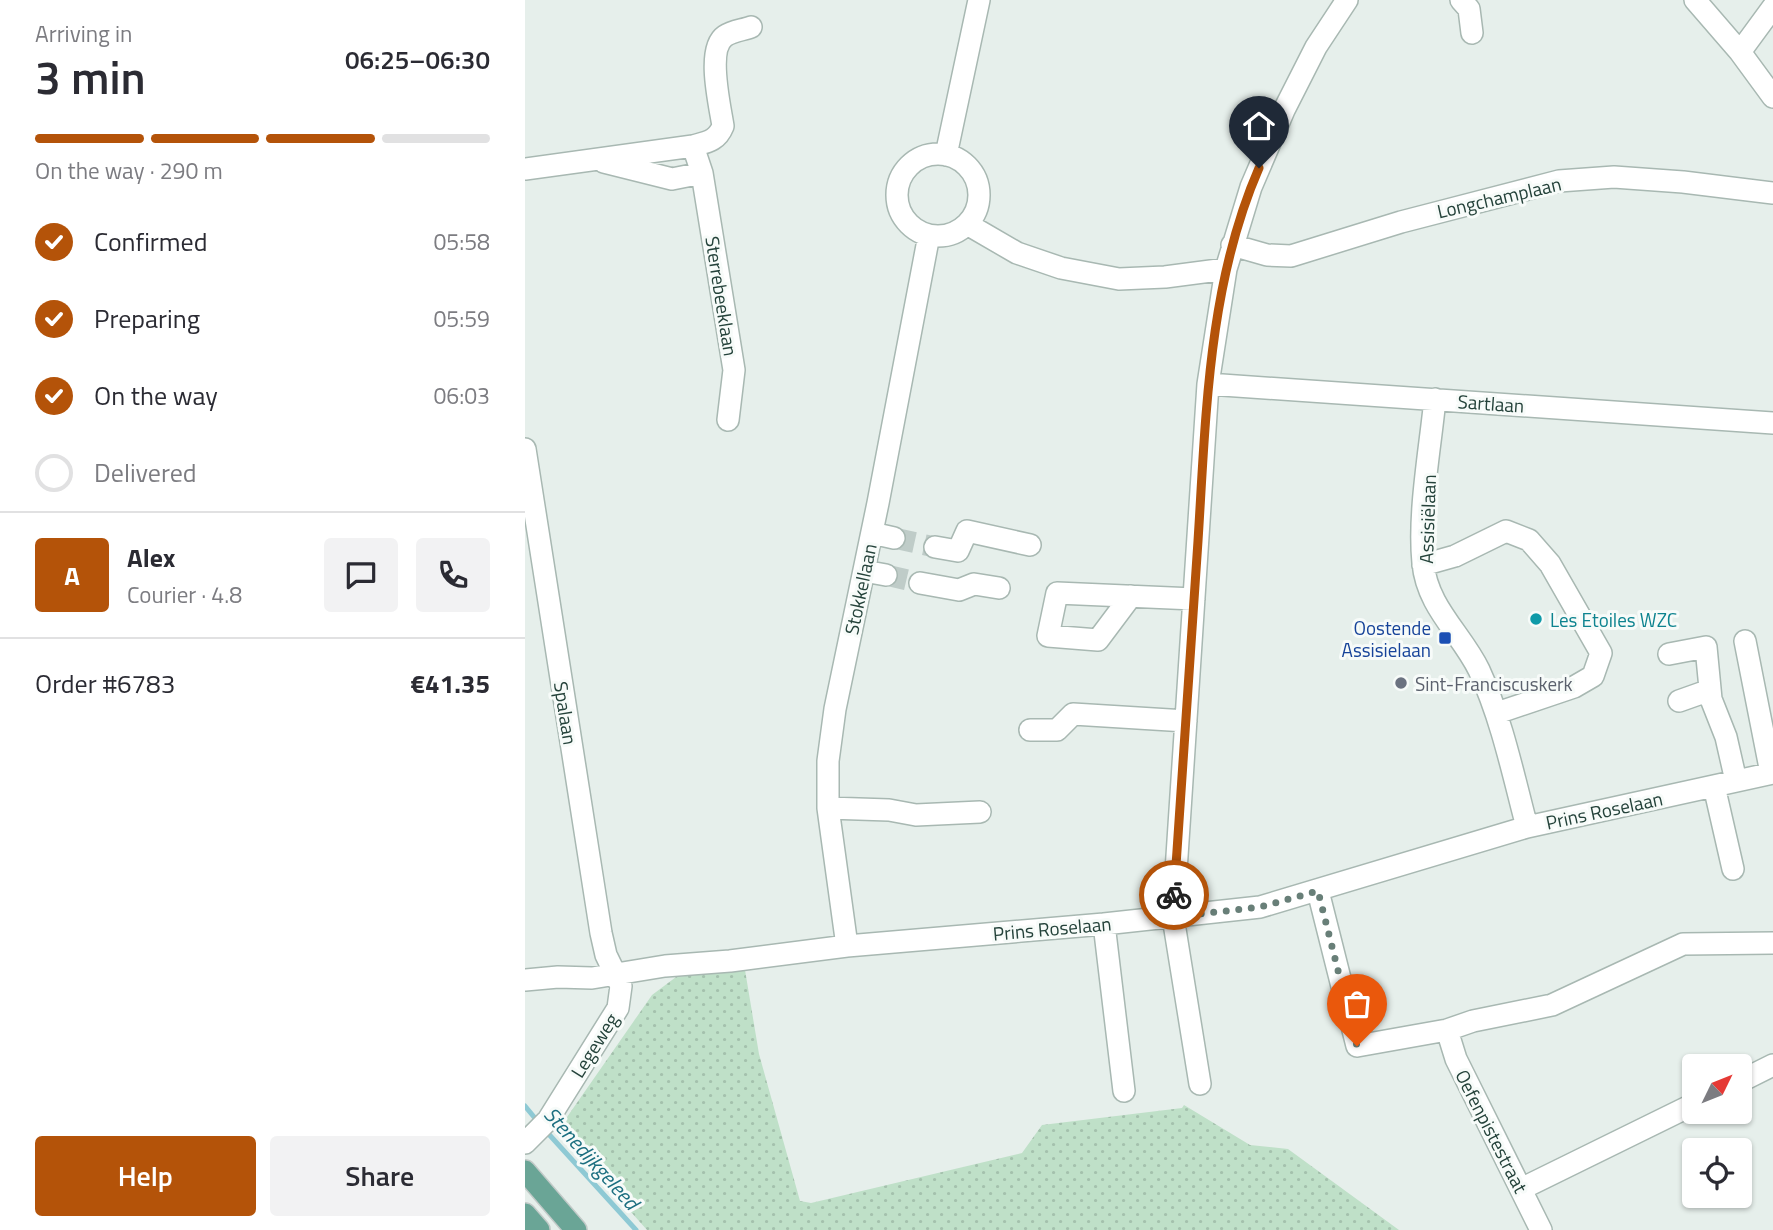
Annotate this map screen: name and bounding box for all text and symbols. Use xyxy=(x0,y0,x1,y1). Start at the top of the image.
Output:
text: Arriving in xyxy=(35,16,132,51)
text: 06:25–06:30 xyxy=(345,40,490,79)
text: 3 min xyxy=(35,42,146,112)
pin xyxy=(1229,96,1289,168)
icon: home xyxy=(1240,107,1278,145)
text: On the way · 290 m xyxy=(35,153,223,188)
street label: Longchamplaan xyxy=(1434,169,1564,225)
text: Confirmed xyxy=(94,222,208,261)
icon: check xyxy=(35,223,73,261)
text: 05:58 xyxy=(433,224,490,259)
street label: Sterrebeeklaan xyxy=(698,234,746,358)
text: Preparing xyxy=(94,299,200,338)
icon: check xyxy=(35,300,73,338)
text: 05:59 xyxy=(433,301,490,336)
text: On the way xyxy=(94,376,218,415)
icon: check xyxy=(35,377,73,415)
text: 06:03 xyxy=(433,378,490,413)
street label: Sartlaan xyxy=(1457,386,1525,420)
text: Delivered xyxy=(94,453,197,492)
street label: Assisiëlaan xyxy=(1411,474,1443,564)
text: Alex xyxy=(127,538,175,577)
button: chat xyxy=(324,538,398,612)
button: phone xyxy=(416,538,490,612)
street label: Stokkellaan xyxy=(836,541,884,637)
text: A xyxy=(64,556,80,595)
text: Courier · 4.8 xyxy=(127,577,242,612)
place label: Les Etoiles WZC xyxy=(1550,605,1677,634)
marker: Les Etoiles WZC xyxy=(1528,611,1544,627)
place label: Oostende Assisielaan xyxy=(1342,613,1431,664)
marker: Oostende Assisielaan xyxy=(1437,630,1453,646)
text: Order #6783 xyxy=(35,664,175,703)
text: €41.35 xyxy=(411,664,490,703)
place label: Sint-Franciscuskerk xyxy=(1415,669,1573,698)
marker: Sint-Franciscuskerk xyxy=(1393,675,1409,691)
street label: Spalaan xyxy=(547,679,585,747)
street label: Prins Roselaan xyxy=(1543,783,1665,837)
courier xyxy=(1139,860,1209,930)
icon: bike xyxy=(1155,876,1193,914)
street label: Prins Roselaan xyxy=(992,908,1112,948)
pin xyxy=(1327,974,1387,1046)
icon: bag xyxy=(1338,985,1376,1023)
street label: Legeweg xyxy=(563,1007,625,1083)
north arrow xyxy=(1682,1054,1752,1124)
map controls xyxy=(1682,1054,1752,1208)
street label: Oefenpistestraat xyxy=(1448,1064,1536,1198)
water label: Stenedijkgeleed xyxy=(537,1099,649,1219)
button: Help xyxy=(35,1136,256,1216)
button: Share xyxy=(270,1136,490,1216)
button: locate xyxy=(1682,1138,1752,1208)

